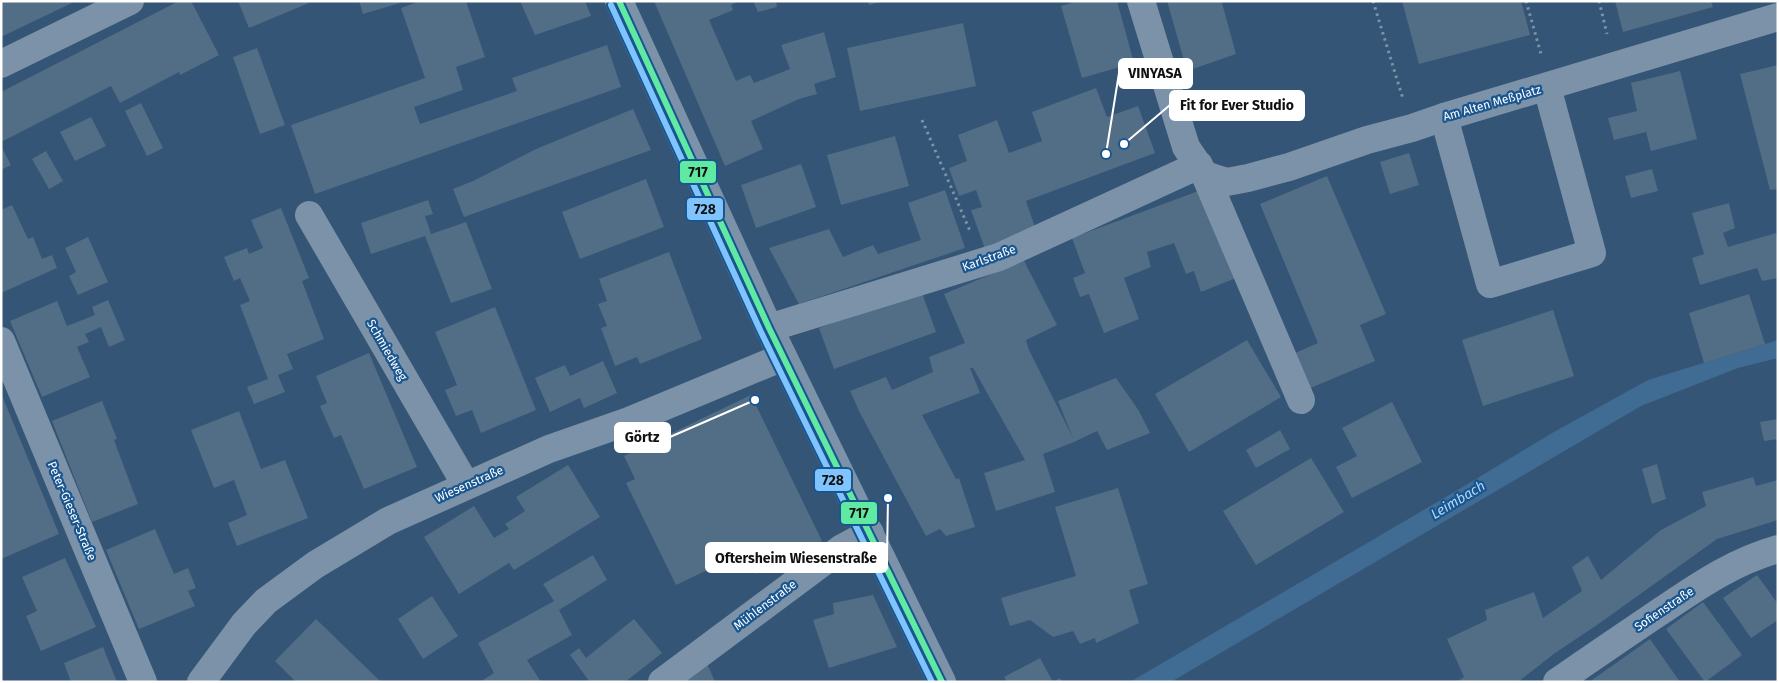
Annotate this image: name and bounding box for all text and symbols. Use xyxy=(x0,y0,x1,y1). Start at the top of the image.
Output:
callout: VINYASA xyxy=(1119,59,1192,88)
text: VINYASA xyxy=(1127,65,1182,82)
street label: Am Alten Meßplatz xyxy=(1441,82,1543,124)
callout: Fit for Ever Studio xyxy=(1170,91,1304,120)
text: Fit for Ever Studio xyxy=(1180,97,1294,114)
line badge: 717 xyxy=(679,160,717,184)
text: 717 xyxy=(688,164,708,181)
line badge: 728 xyxy=(686,197,724,221)
text: 728 xyxy=(694,201,716,218)
street label: Karlstraße xyxy=(960,242,1018,274)
street label: Schmiedweg xyxy=(364,317,410,384)
callout: Görtz xyxy=(615,423,670,452)
text: Görtz xyxy=(625,429,660,446)
street label: Peter-Gieser-Straße xyxy=(45,459,99,563)
street label: Wiesenstraße xyxy=(433,463,505,505)
line badge: 728 xyxy=(814,468,852,492)
text: 728 xyxy=(822,472,844,489)
water label: Leimbach xyxy=(1428,477,1488,523)
line badge: 717 xyxy=(840,501,878,525)
text: 717 xyxy=(849,505,869,522)
callout: Oftersheim Wiesenstraße xyxy=(706,543,887,572)
text: Oftersheim Wiesenstraße xyxy=(715,550,877,567)
street label: Mühlenstraße xyxy=(731,577,799,633)
street label: Sofienstraße xyxy=(1632,584,1696,634)

